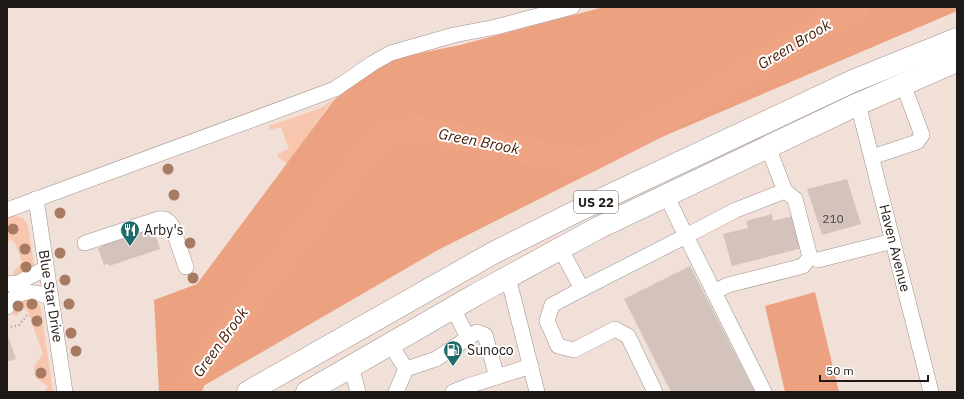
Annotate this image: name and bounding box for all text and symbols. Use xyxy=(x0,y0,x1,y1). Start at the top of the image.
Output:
water label: Green Brook xyxy=(754,15,834,73)
water label: Green Brook xyxy=(437,124,521,158)
road number: US 22 xyxy=(574,191,618,213)
street label: Haven Avenue xyxy=(875,202,915,294)
house number: 210 xyxy=(822,211,844,226)
restaurant icon: Arby's xyxy=(119,219,141,247)
place label: Arby's xyxy=(144,221,184,239)
street label: Blue Star Drive xyxy=(35,248,67,344)
water label: Green Brook xyxy=(188,303,252,381)
fuel station icon: Sunoco xyxy=(442,339,464,367)
place label: Sunoco xyxy=(467,341,514,359)
scale bar xyxy=(820,357,928,383)
text: 50 m xyxy=(826,363,854,378)

